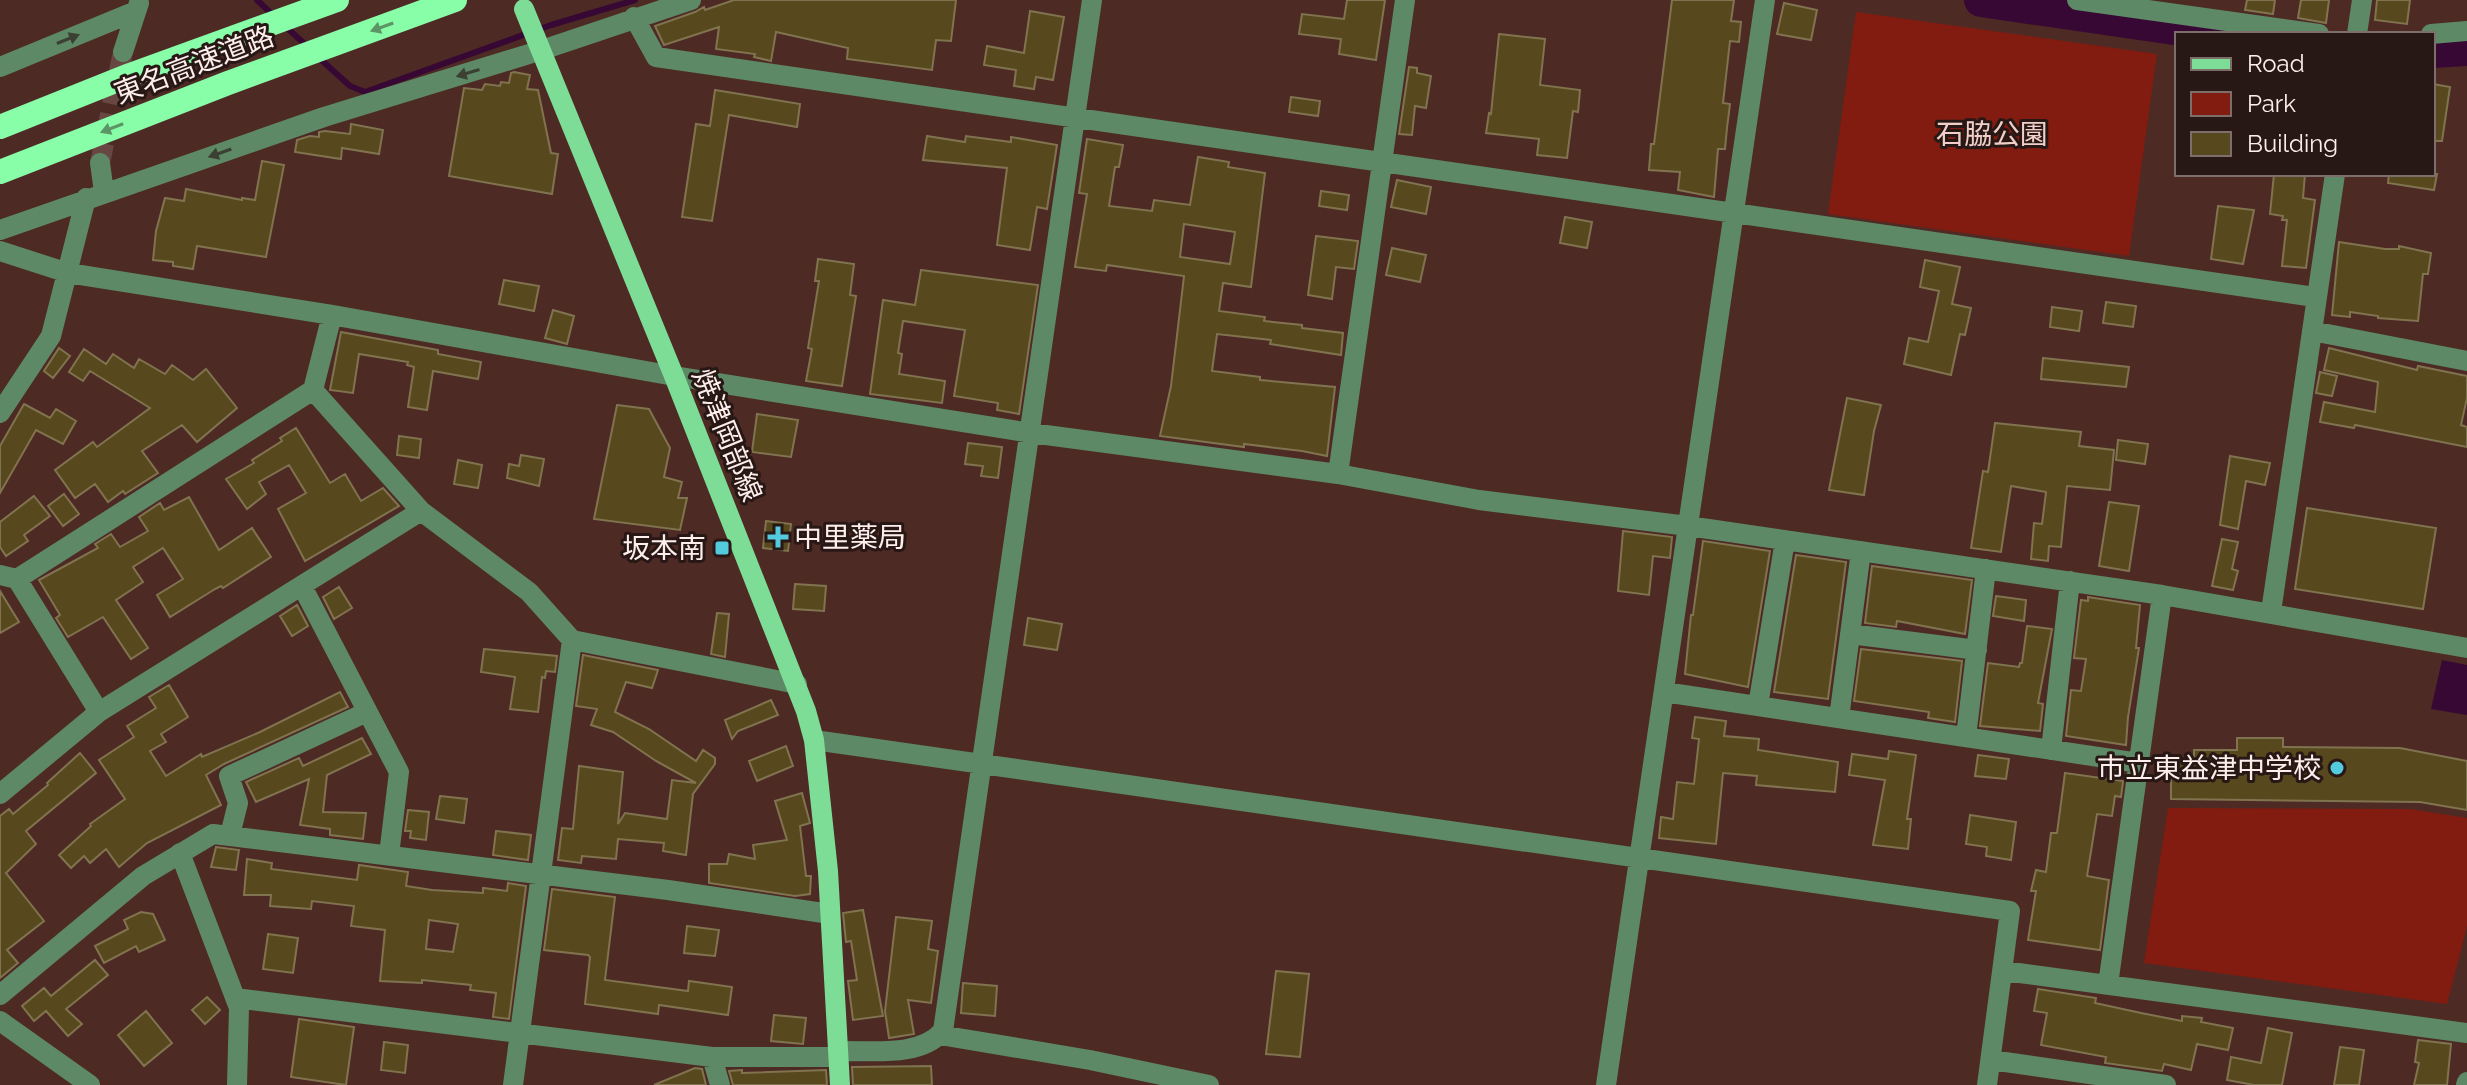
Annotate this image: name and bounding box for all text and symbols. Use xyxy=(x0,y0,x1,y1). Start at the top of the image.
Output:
street label: 東名高速道路 xyxy=(110,19,278,111)
one-way arrow xyxy=(370,21,394,34)
legend xyxy=(2175,32,2435,176)
one-way arrow xyxy=(56,33,80,46)
text: Road xyxy=(2247,49,2305,78)
one-way arrow xyxy=(455,67,479,80)
text: Park xyxy=(2247,89,2296,118)
park label: 石脇公園 xyxy=(1936,118,2048,151)
one-way arrow xyxy=(100,122,124,135)
text: Building xyxy=(2247,129,2338,158)
one-way arrow xyxy=(208,147,232,159)
street label: 焼津岡部線 xyxy=(685,364,769,506)
place label: 中里薬局 xyxy=(794,521,906,554)
marker: 中里薬局 xyxy=(769,528,787,546)
place label: 坂本南 xyxy=(622,532,706,565)
marker: 坂本南 xyxy=(713,539,731,557)
place label: 市立東益津中学校 xyxy=(2097,752,2321,785)
marker: 市立東益津中学校 xyxy=(2328,759,2346,777)

